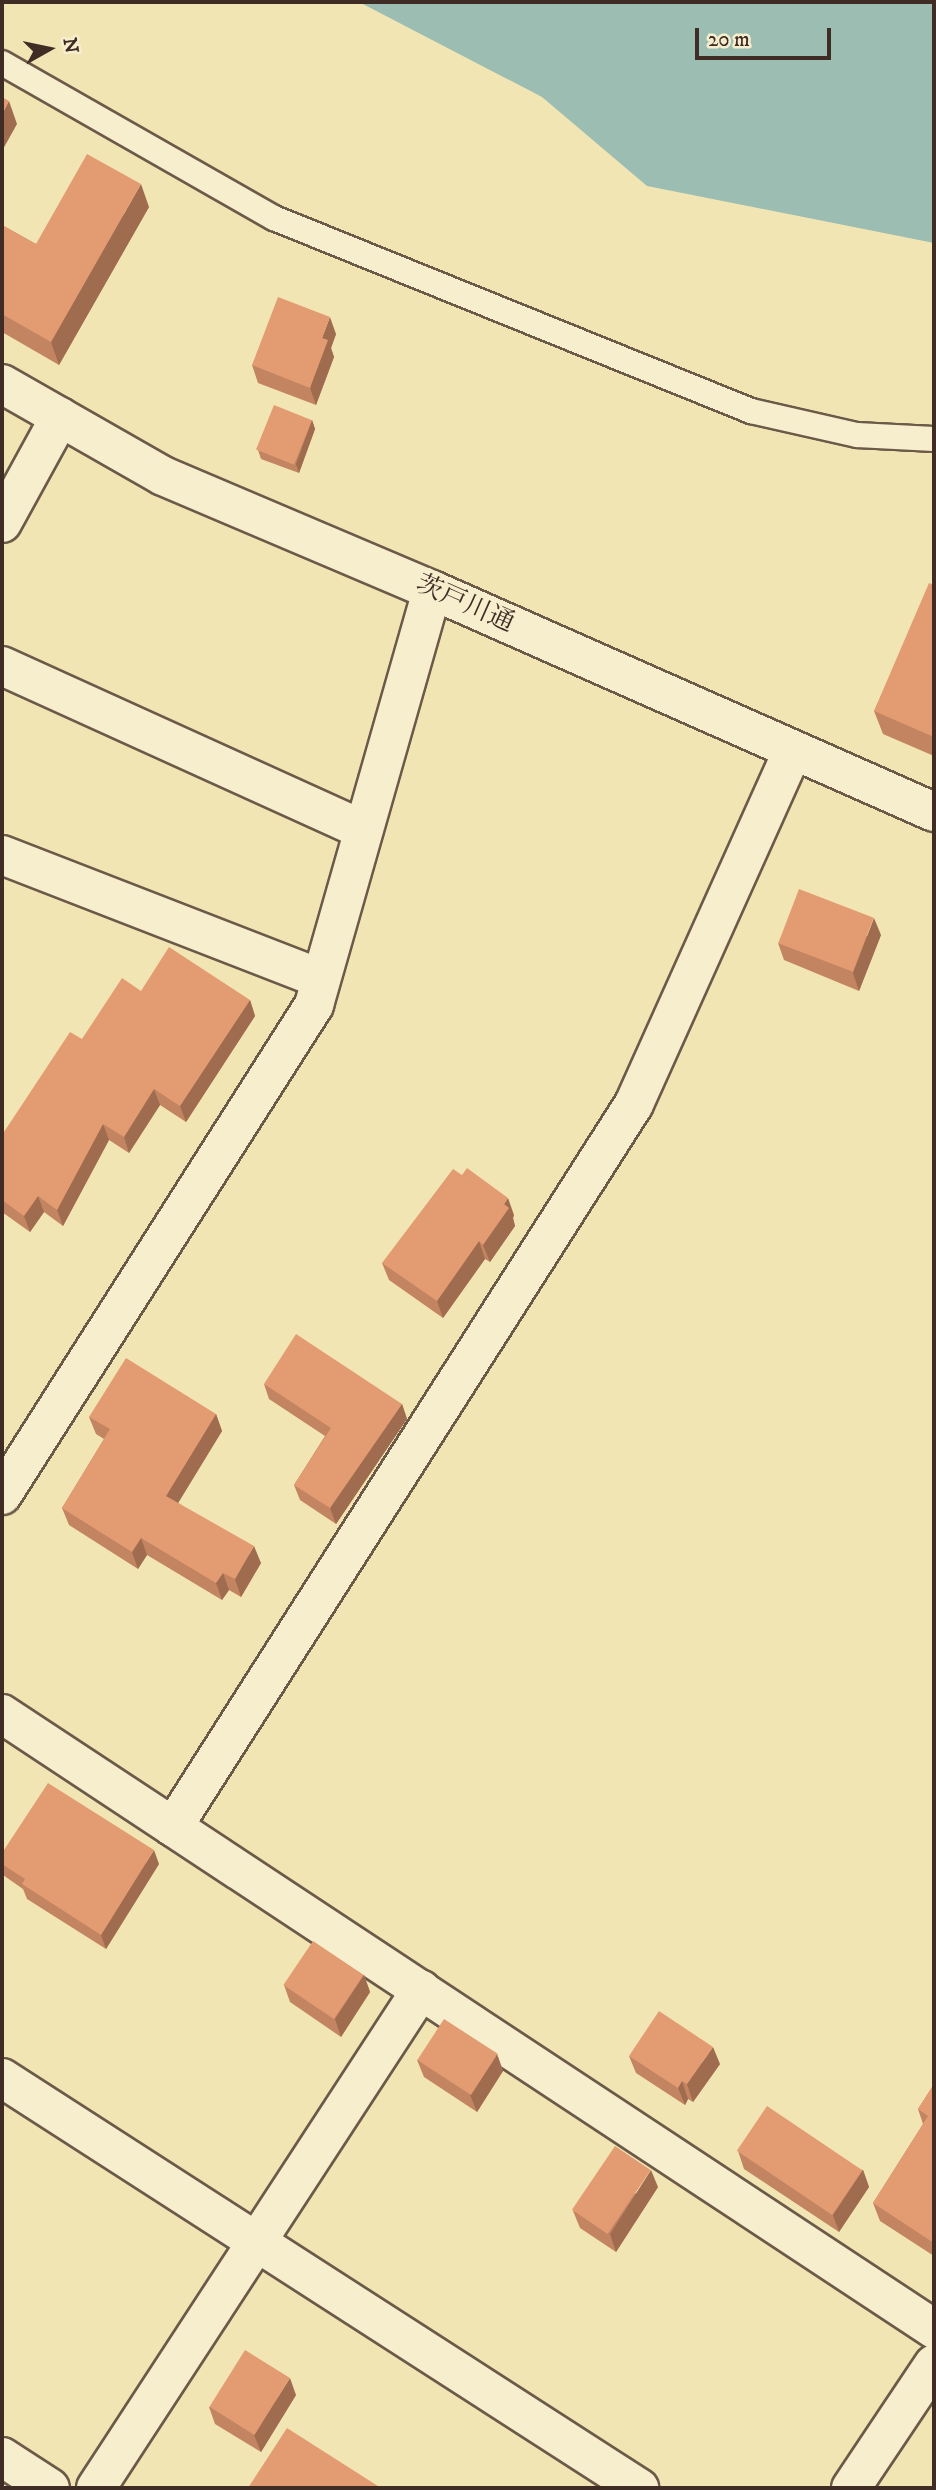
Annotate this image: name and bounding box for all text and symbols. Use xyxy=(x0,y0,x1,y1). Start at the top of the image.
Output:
north arrow xyxy=(14,14,84,84)
scale bar xyxy=(698,14,834,58)
text: 20 m xyxy=(708,27,750,53)
text: N xyxy=(58,36,83,55)
street label: 茨戸川通 xyxy=(411,569,519,639)

